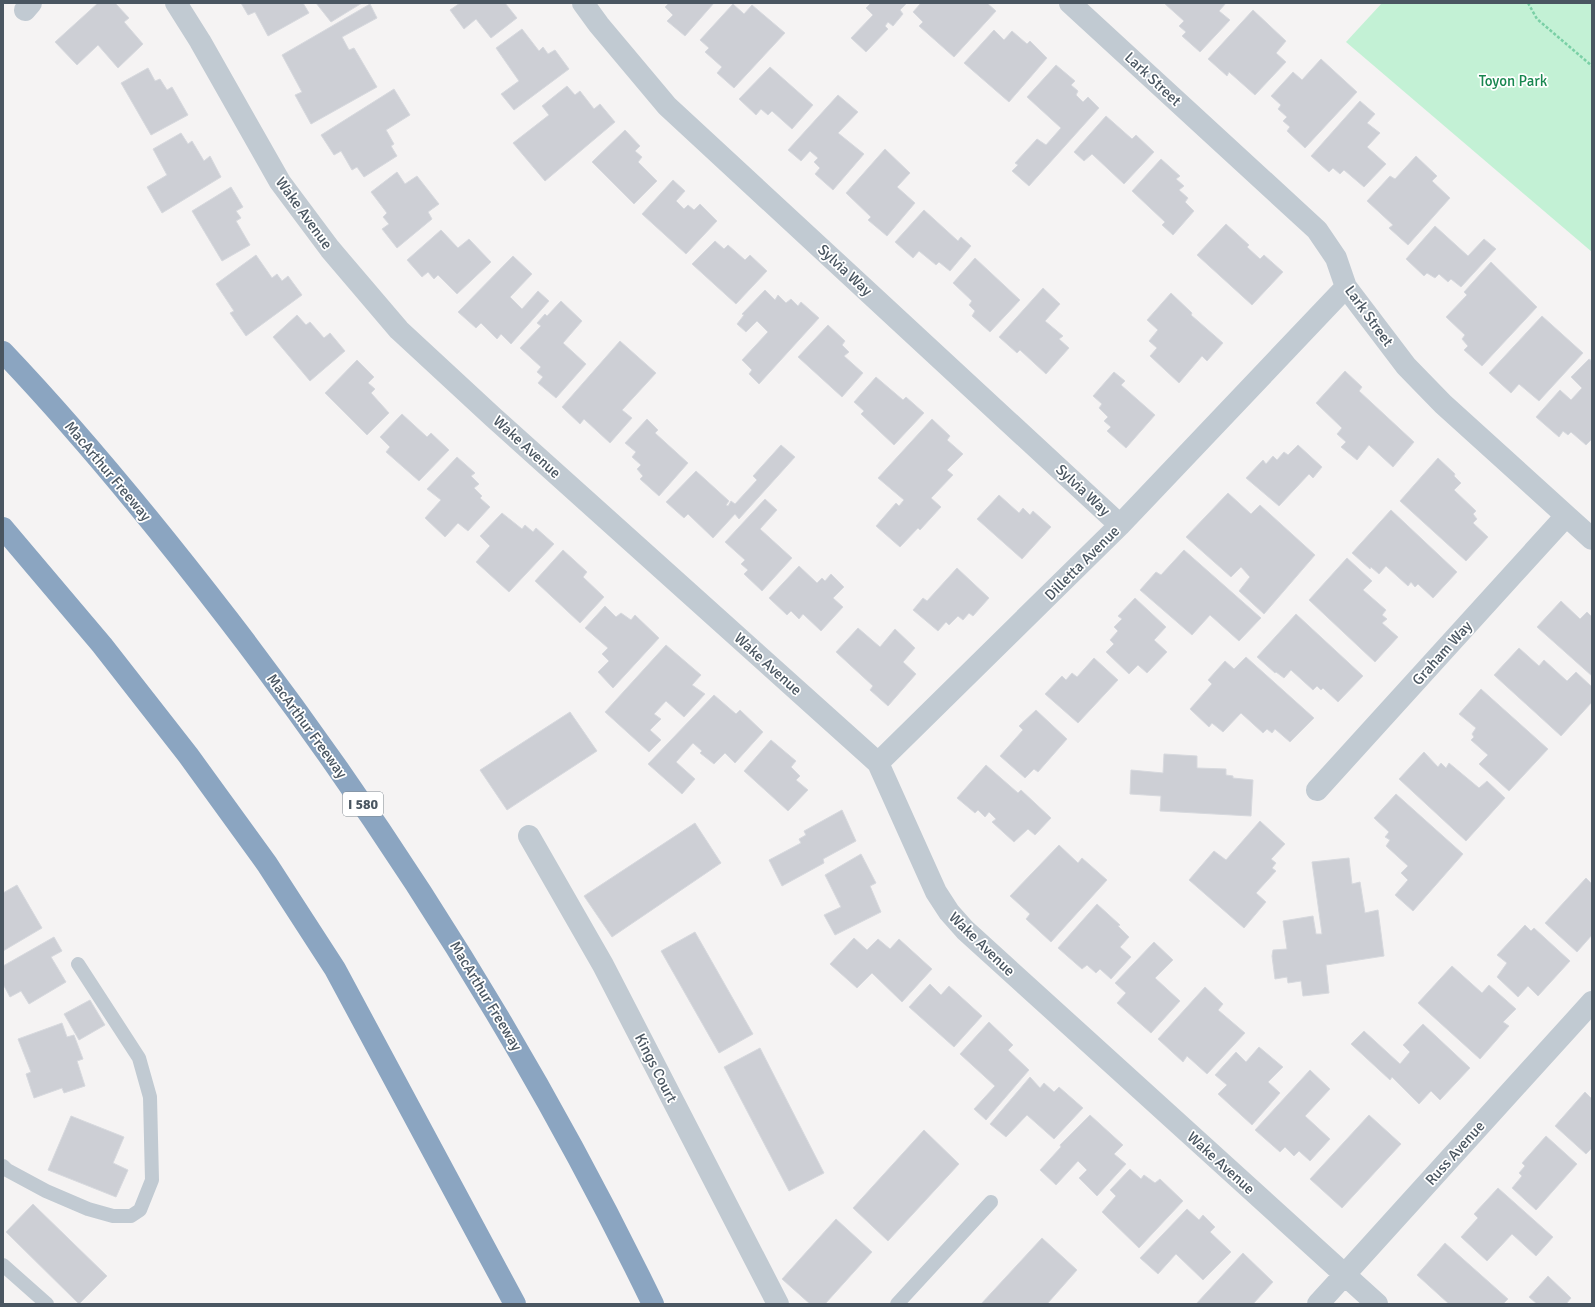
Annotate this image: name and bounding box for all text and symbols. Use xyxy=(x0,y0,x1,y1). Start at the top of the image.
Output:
street label: Lark Street xyxy=(1121,48,1185,110)
park label: Toyon Park xyxy=(1479,72,1548,90)
street label: Wake Avenue xyxy=(272,173,336,253)
street label: Sylvia Way xyxy=(814,240,876,300)
street label: Lark Street xyxy=(1341,282,1397,350)
street label: Wake Avenue xyxy=(489,412,565,482)
street label: MacArthur Freeway xyxy=(61,417,155,525)
street label: Sylvia Way xyxy=(1052,460,1114,520)
street label: Dilletta Avenue xyxy=(1041,522,1123,604)
street label: Graham Way xyxy=(1408,617,1476,689)
street label: Wake Avenue xyxy=(730,629,806,699)
street label: MacArthur Freeway xyxy=(263,670,351,782)
road number: I 580 xyxy=(343,792,383,816)
street label: Wake Avenue xyxy=(945,908,1019,980)
street label: MacArthur Freeway xyxy=(446,938,526,1054)
street label: Kings Court xyxy=(631,1030,681,1106)
street label: Russ Avenue xyxy=(1421,1117,1489,1189)
street label: Wake Avenue xyxy=(1183,1128,1259,1198)

